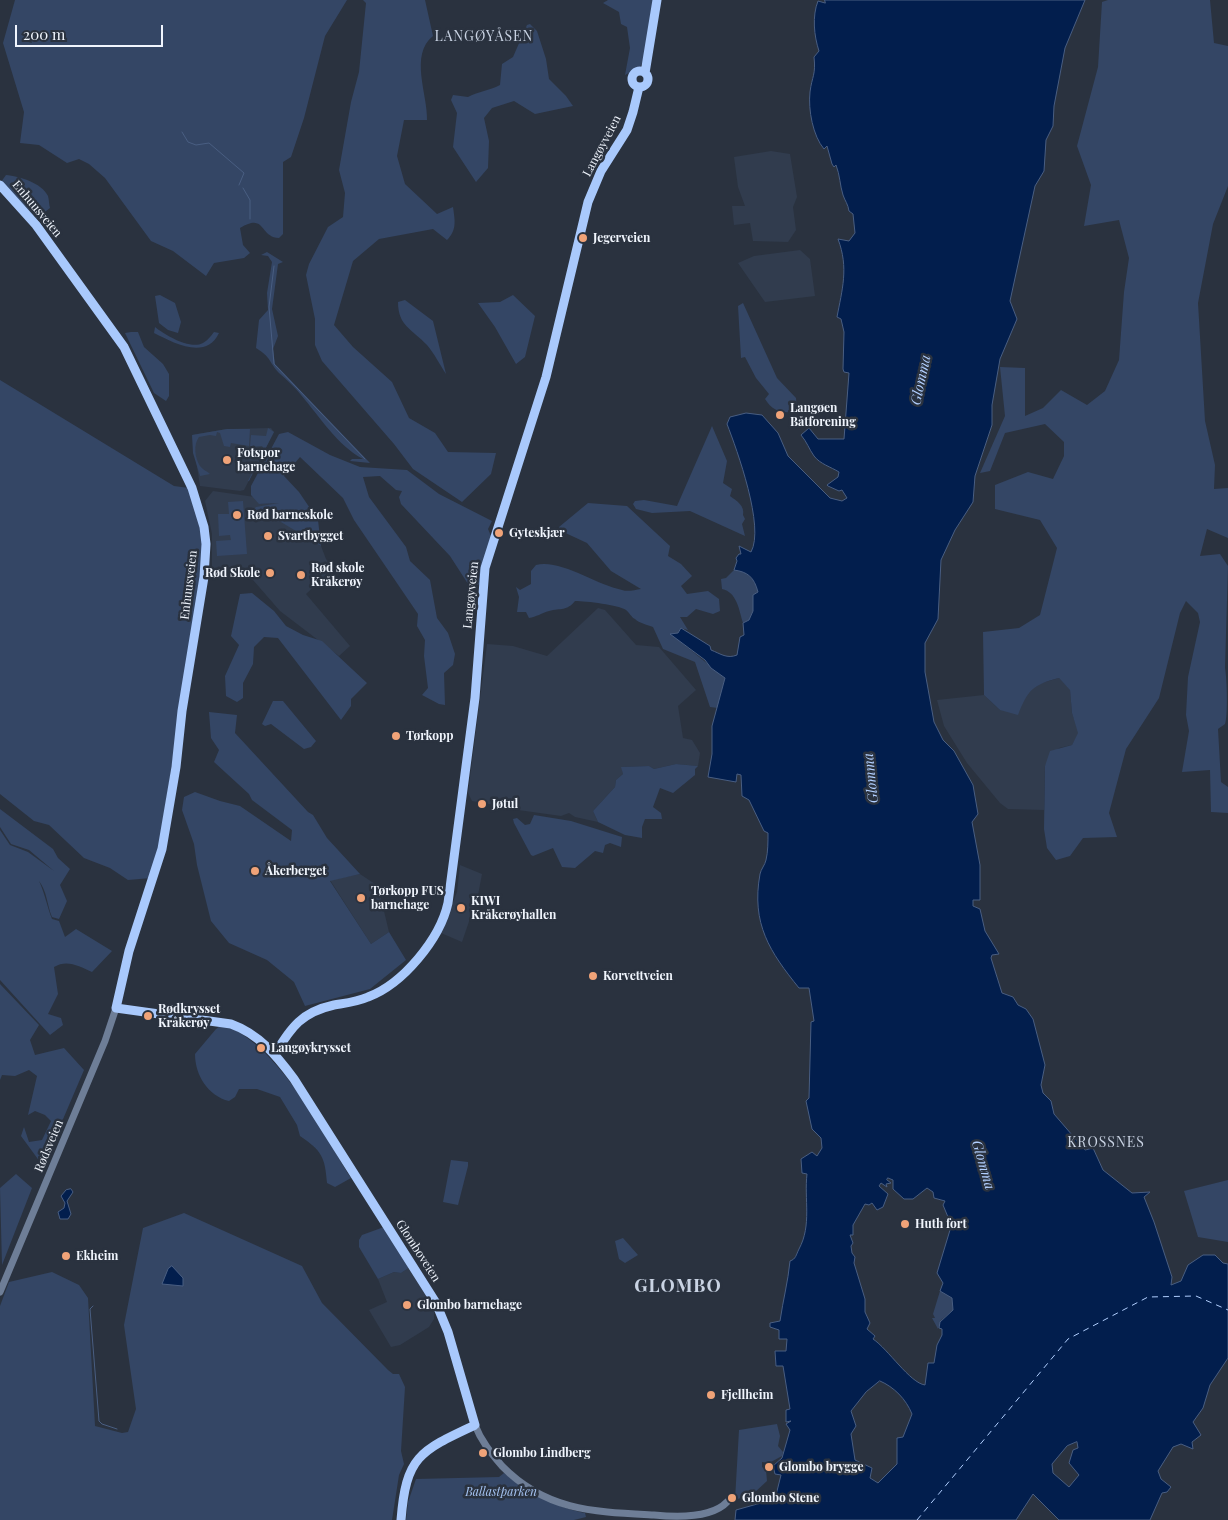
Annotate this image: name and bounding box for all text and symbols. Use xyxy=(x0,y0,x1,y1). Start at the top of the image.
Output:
scale bar xyxy=(18,15,165,47)
text: 200 m xyxy=(23,24,65,44)
district label: LANGØYÅSEN xyxy=(433,29,535,45)
street label: Langøyveien xyxy=(580,113,624,179)
street label: Enhuusveien xyxy=(9,178,65,240)
place label: Jegerveien xyxy=(593,231,650,245)
marker: Jegerveien xyxy=(577,232,589,244)
water label: Glomma xyxy=(908,354,934,406)
place label: Langøen Båtforening xyxy=(790,401,856,429)
marker: Langøen Båtforening xyxy=(774,409,786,421)
place label: Fotspor barnehage xyxy=(237,446,295,474)
marker: Fotspor barnehage xyxy=(221,454,233,466)
place label: Rød barneskole xyxy=(247,508,333,522)
marker: Rød barneskole xyxy=(231,509,243,521)
place label: Gyteskjær xyxy=(509,526,565,540)
marker: Gyteskjær xyxy=(493,527,505,539)
place label: Svartbygget xyxy=(278,529,343,543)
marker: Svartbygget xyxy=(262,530,274,542)
street label: Enhuusveien xyxy=(178,550,200,620)
place label: Rød skole Kråkerøy xyxy=(311,561,365,589)
street label: Langøyveien xyxy=(460,561,482,629)
place label: Rød Skole xyxy=(205,566,260,580)
marker: Rød Skole xyxy=(264,567,276,579)
marker: Rød skole Kråkerøy xyxy=(295,569,307,581)
place label: Tørkopp xyxy=(406,729,454,743)
marker: Tørkopp xyxy=(390,730,402,742)
water label: Glomma xyxy=(860,752,882,804)
place label: Jøtul xyxy=(492,797,518,811)
marker: Jøtul xyxy=(476,798,488,810)
place label: Åkerberget xyxy=(265,864,326,878)
marker: Åkerberget xyxy=(249,865,261,877)
place label: Tørkopp FUS barnehage xyxy=(371,884,444,912)
marker: Tørkopp FUS barnehage xyxy=(355,892,367,904)
place label: KIWI Kråkerøyhallen xyxy=(471,894,556,922)
marker: KIWI Kråkerøyhallen xyxy=(455,902,467,914)
place label: Korvettveien xyxy=(603,969,673,983)
marker: Korvettveien xyxy=(587,970,599,982)
place label: Rødkrysset Kråkerøy xyxy=(158,1002,220,1030)
marker: Rødkrysset Kråkerøy xyxy=(142,1010,154,1022)
place label: Langøykrysset xyxy=(271,1041,351,1055)
marker: Langøykrysset xyxy=(255,1042,267,1054)
street label: Rødsveien xyxy=(32,1118,66,1174)
district label: KROSSNES xyxy=(1066,1135,1146,1151)
water label: Glomma xyxy=(968,1138,998,1192)
street label: Glomboveien xyxy=(393,1217,443,1285)
place label: Huth fort xyxy=(915,1217,967,1231)
marker: Huth fort xyxy=(899,1218,911,1230)
place label: Ekheim xyxy=(76,1249,118,1263)
marker: Ekheim xyxy=(60,1250,72,1262)
district label: GLOMBO xyxy=(634,1275,722,1297)
place label: Glombo barnehage xyxy=(417,1298,522,1312)
marker: Glombo barnehage xyxy=(401,1299,413,1311)
place label: Fjellheim xyxy=(721,1388,773,1402)
marker: Fjellheim xyxy=(705,1389,717,1401)
place label: Glombo Lindberg xyxy=(493,1446,591,1460)
marker: Glombo Lindberg xyxy=(477,1447,489,1459)
place label: Glombo brygge xyxy=(779,1460,863,1474)
marker: Glombo brygge xyxy=(763,1461,775,1473)
park label: Ballastparken xyxy=(465,1485,537,1499)
place label: Glombo Stene xyxy=(742,1491,819,1505)
marker: Glombo Stene xyxy=(726,1492,738,1504)

